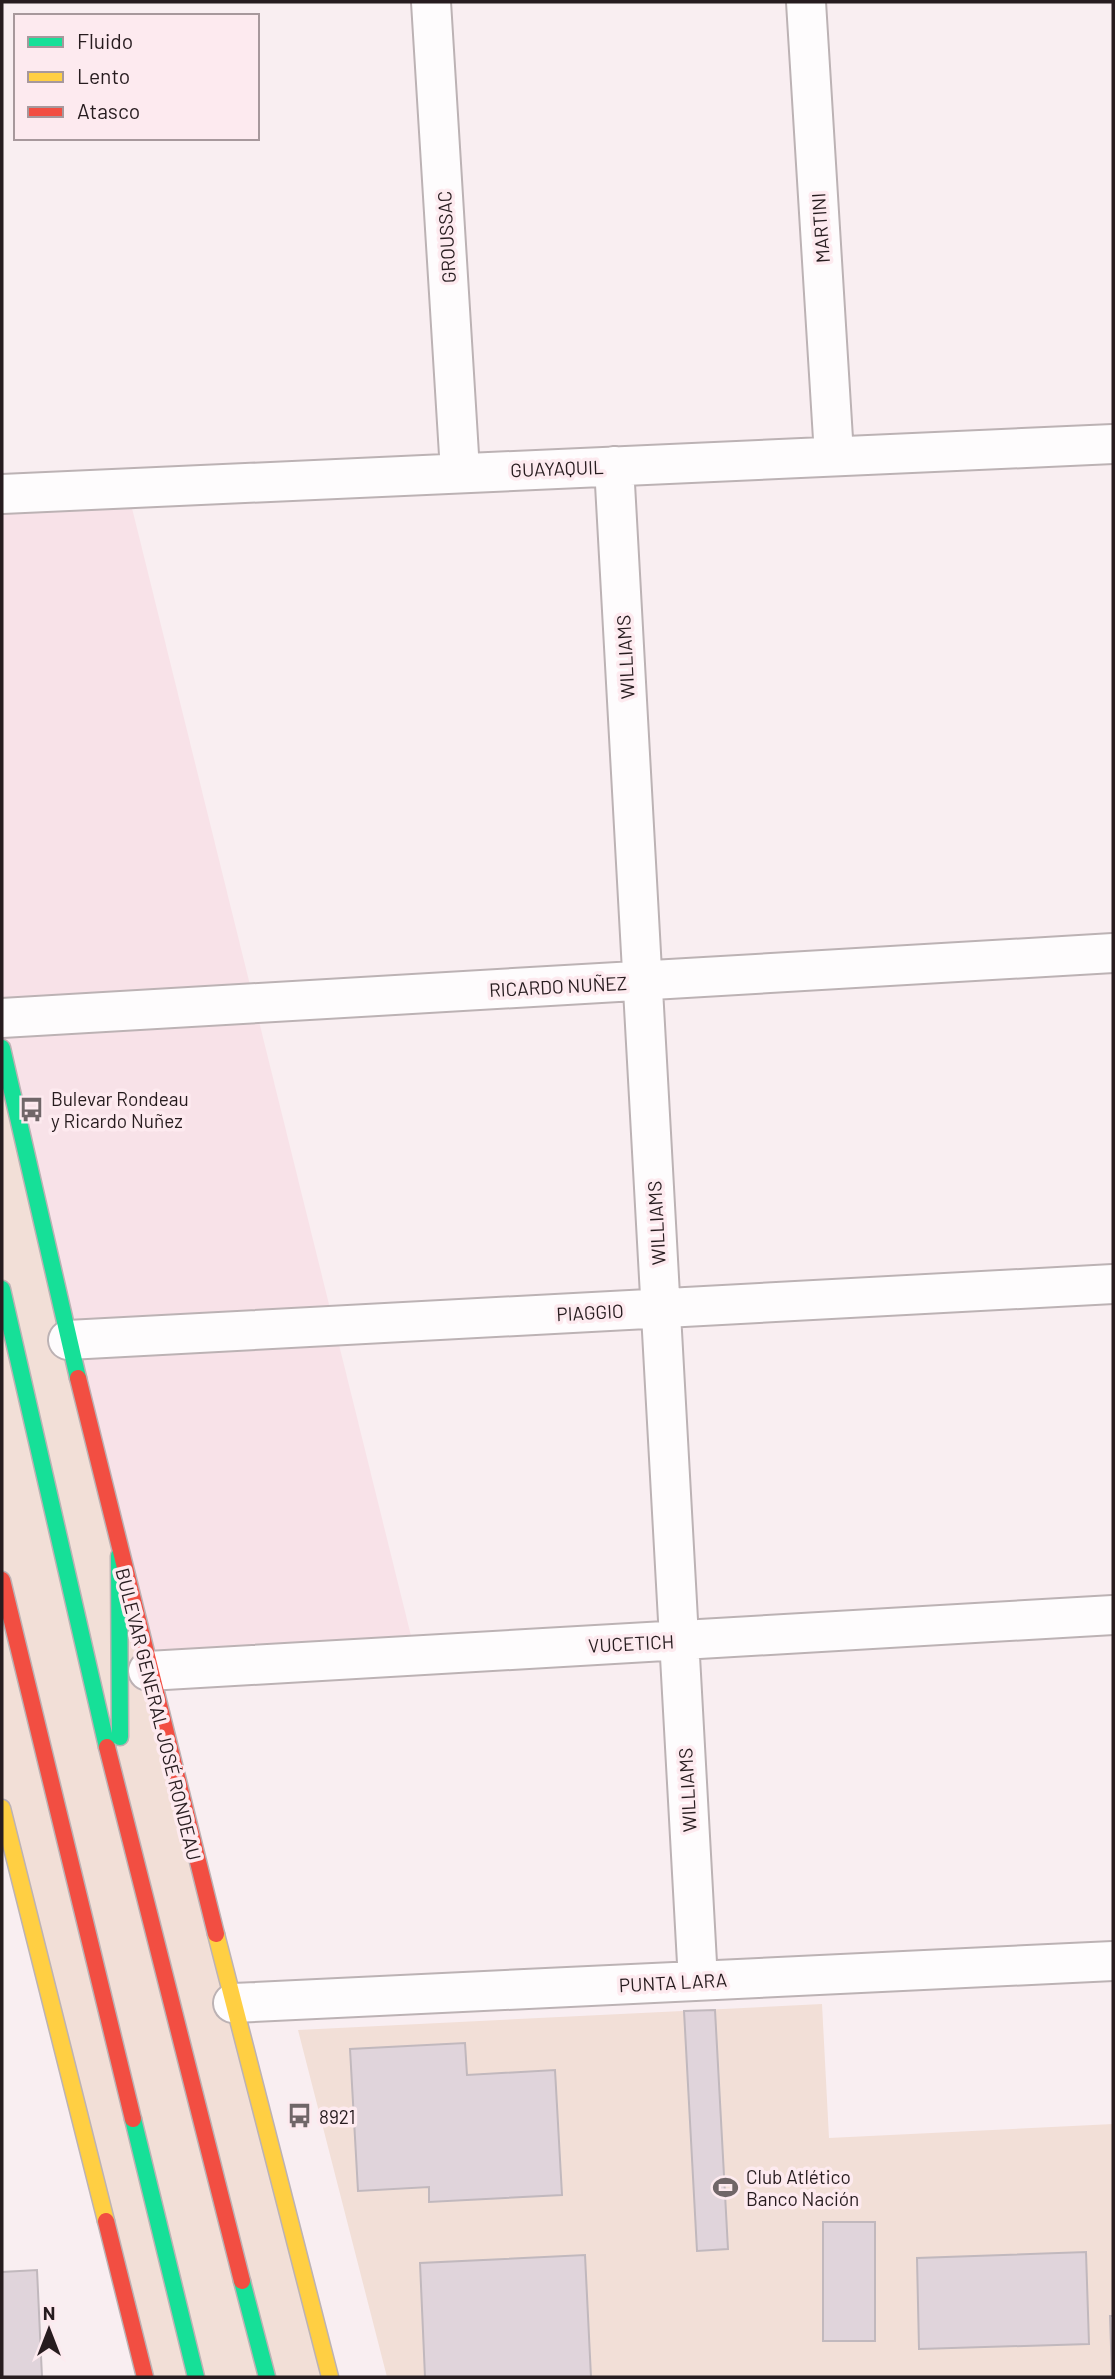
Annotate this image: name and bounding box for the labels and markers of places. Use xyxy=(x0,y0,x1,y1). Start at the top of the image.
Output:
place label: Bulevar Rondeau y Ricardo Nuñez xyxy=(51,1087,189,1132)
bus stop icon: Bulevar Rondeau y Ricardo Nuñez xyxy=(17,1095,45,1123)
bus stop icon: 8921 xyxy=(285,2102,313,2130)
place label: 8921 xyxy=(319,2105,355,2128)
place label: Club Atlético Banco Nación xyxy=(746,2165,859,2210)
sports icon: Club Atlético Banco Nación xyxy=(712,2173,740,2201)

